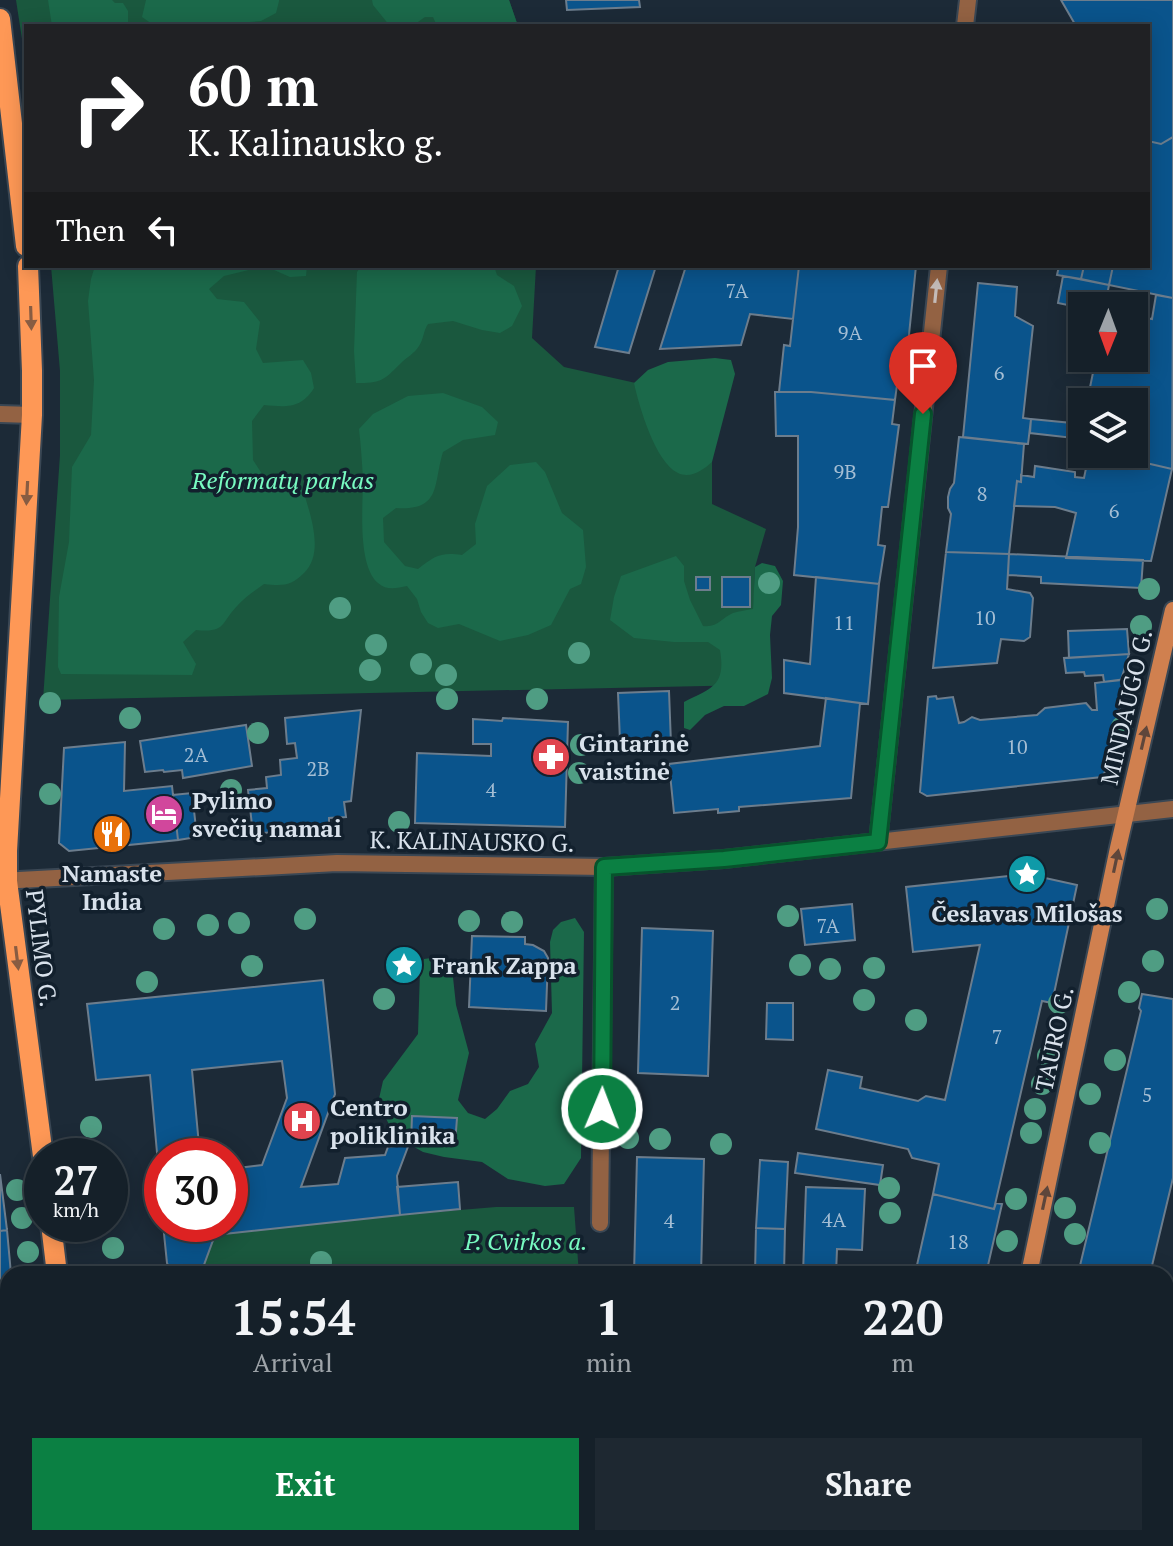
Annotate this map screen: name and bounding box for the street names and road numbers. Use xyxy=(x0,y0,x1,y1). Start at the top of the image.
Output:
street label: MINDAUGO G. xyxy=(1093,626,1159,788)
street label: K. KALINAUSKO G. xyxy=(369,823,575,859)
street label: PYLIMO G. xyxy=(19,887,65,1009)
street label: TAURO G. xyxy=(1027,983,1081,1095)

